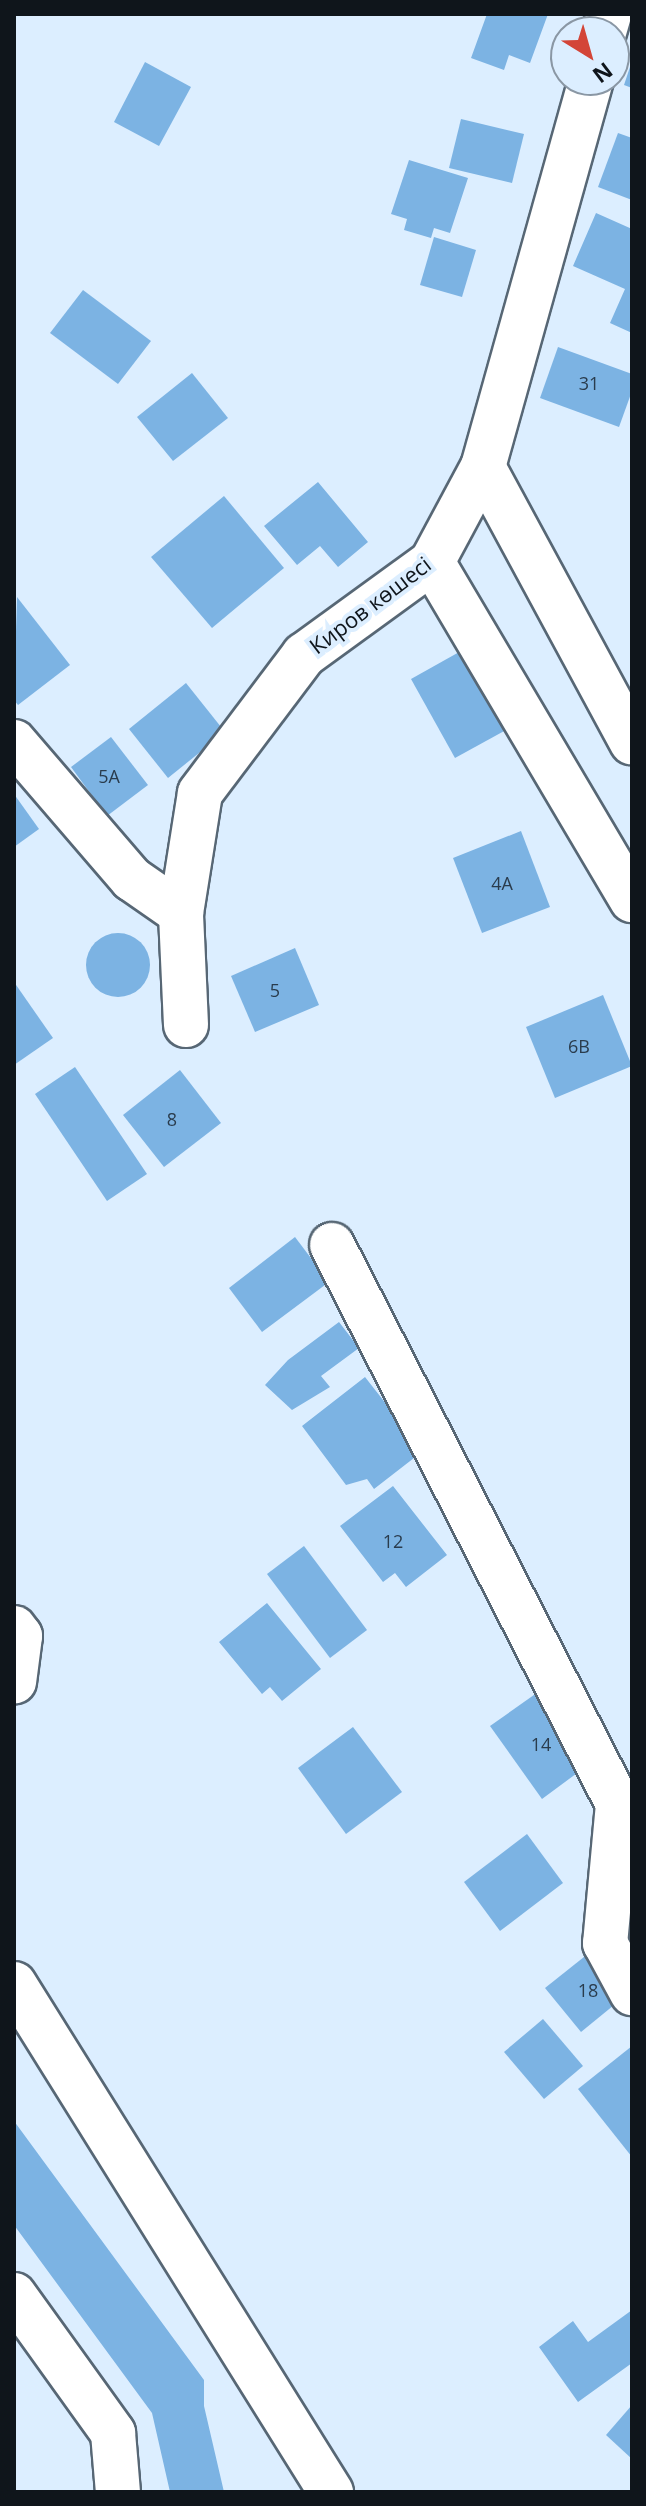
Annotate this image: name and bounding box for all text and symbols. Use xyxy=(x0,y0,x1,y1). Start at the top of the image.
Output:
north arrow xyxy=(550,16,630,96)
text: N xyxy=(587,56,619,91)
house number: 31 xyxy=(579,372,599,394)
street label: Киров көшесі xyxy=(304,551,436,659)
house number: 5A xyxy=(98,765,120,787)
house number: 4A xyxy=(491,872,513,894)
house number: 5 xyxy=(270,979,280,1001)
house number: 6B xyxy=(568,1035,590,1057)
house number: 8 xyxy=(167,1108,177,1130)
house number: 12 xyxy=(383,1530,403,1552)
house number: 14 xyxy=(531,1733,551,1755)
house number: 18 xyxy=(578,1979,598,2001)

